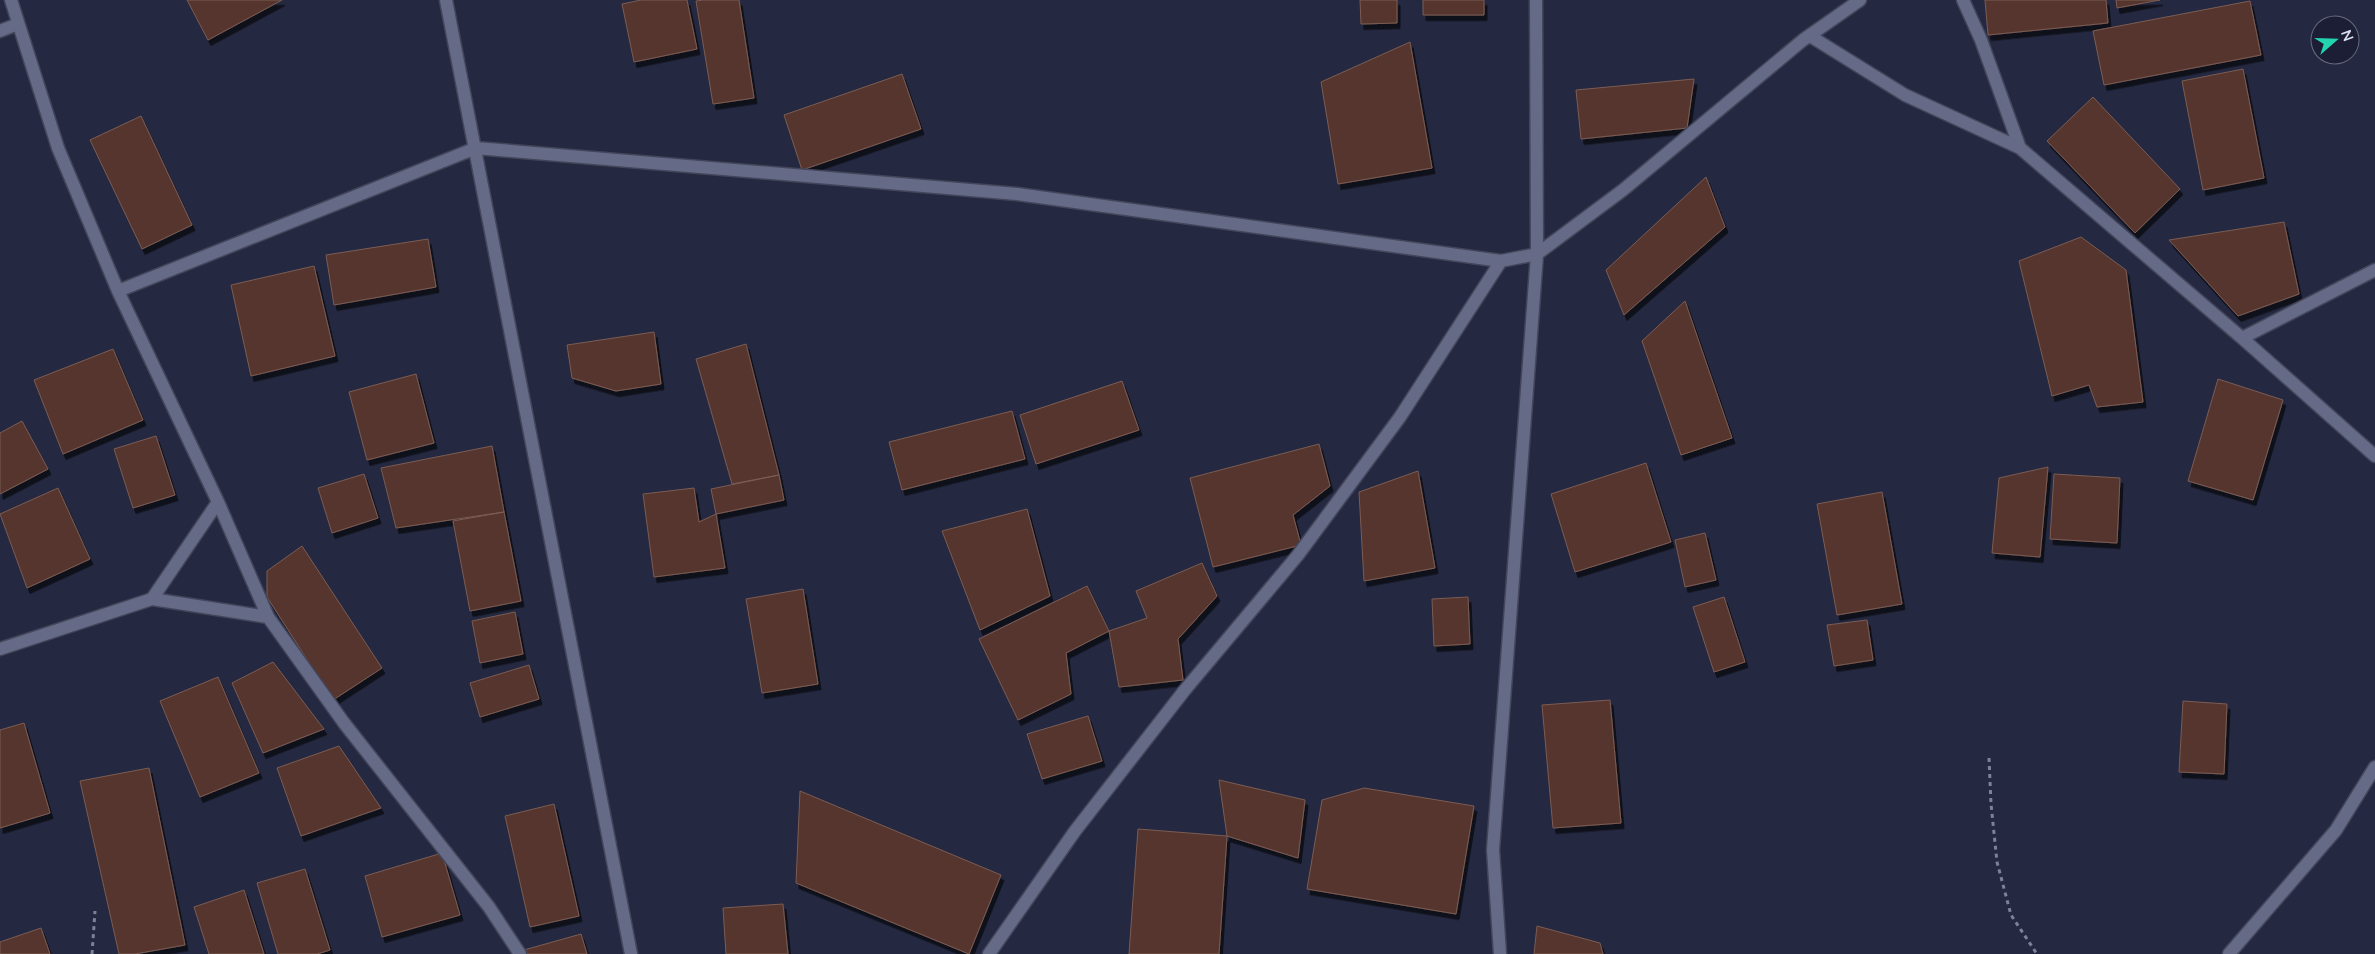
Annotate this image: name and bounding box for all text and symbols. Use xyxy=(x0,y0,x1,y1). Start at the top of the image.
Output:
north arrow xyxy=(2310,15,2360,65)
text: N xyxy=(2338,27,2358,43)

